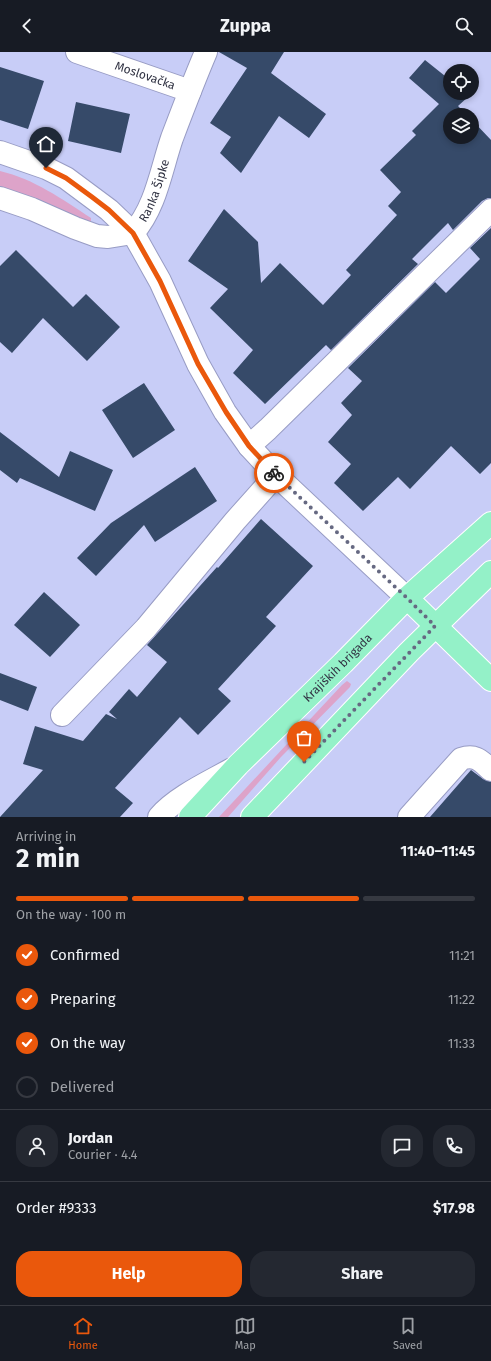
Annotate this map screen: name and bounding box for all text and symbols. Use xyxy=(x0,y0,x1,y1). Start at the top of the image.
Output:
icon: back xyxy=(16,15,38,37)
text: Zuppa xyxy=(220,15,271,37)
icon: search xyxy=(453,15,475,37)
street label: Moslovačka xyxy=(113,59,177,92)
map controls xyxy=(443,64,479,144)
button: locate xyxy=(443,64,479,100)
button: layers xyxy=(443,108,479,144)
pin xyxy=(29,127,63,168)
icon: home xyxy=(35,133,57,155)
street label: Ranka Šipke xyxy=(136,158,172,225)
courier xyxy=(254,453,294,493)
icon: bike xyxy=(263,462,285,484)
street label: Krajiških brigada xyxy=(300,631,375,705)
pin xyxy=(287,721,321,762)
icon: bag xyxy=(293,727,315,749)
text: Arriving in xyxy=(16,829,76,844)
text: 11:40–11:45 xyxy=(400,842,475,860)
text: 2 min xyxy=(16,843,80,874)
text: On the way · 100 m xyxy=(16,907,126,922)
icon: check xyxy=(16,944,38,966)
text: Confirmed xyxy=(50,946,120,964)
text: 11:21 xyxy=(449,948,475,963)
icon: check xyxy=(16,988,38,1010)
text: Preparing xyxy=(50,990,115,1008)
text: 11:22 xyxy=(448,992,475,1007)
icon: check xyxy=(16,1032,38,1054)
text: On the way xyxy=(50,1034,125,1052)
text: 11:33 xyxy=(448,1036,475,1051)
text: Delivered xyxy=(50,1078,114,1096)
button: person xyxy=(16,1125,58,1167)
button: chat xyxy=(381,1125,423,1167)
button: phone xyxy=(433,1125,475,1167)
text: Jordan xyxy=(68,1129,113,1147)
text: Courier · 4.4 xyxy=(68,1147,138,1162)
text: Order #9333 xyxy=(16,1199,96,1217)
text: $17.98 xyxy=(433,1199,475,1217)
button: Help xyxy=(16,1251,242,1297)
button: Share xyxy=(250,1251,475,1297)
tab: Home xyxy=(68,1315,98,1352)
tab: Map xyxy=(234,1315,256,1352)
tab: Saved xyxy=(393,1315,423,1352)

